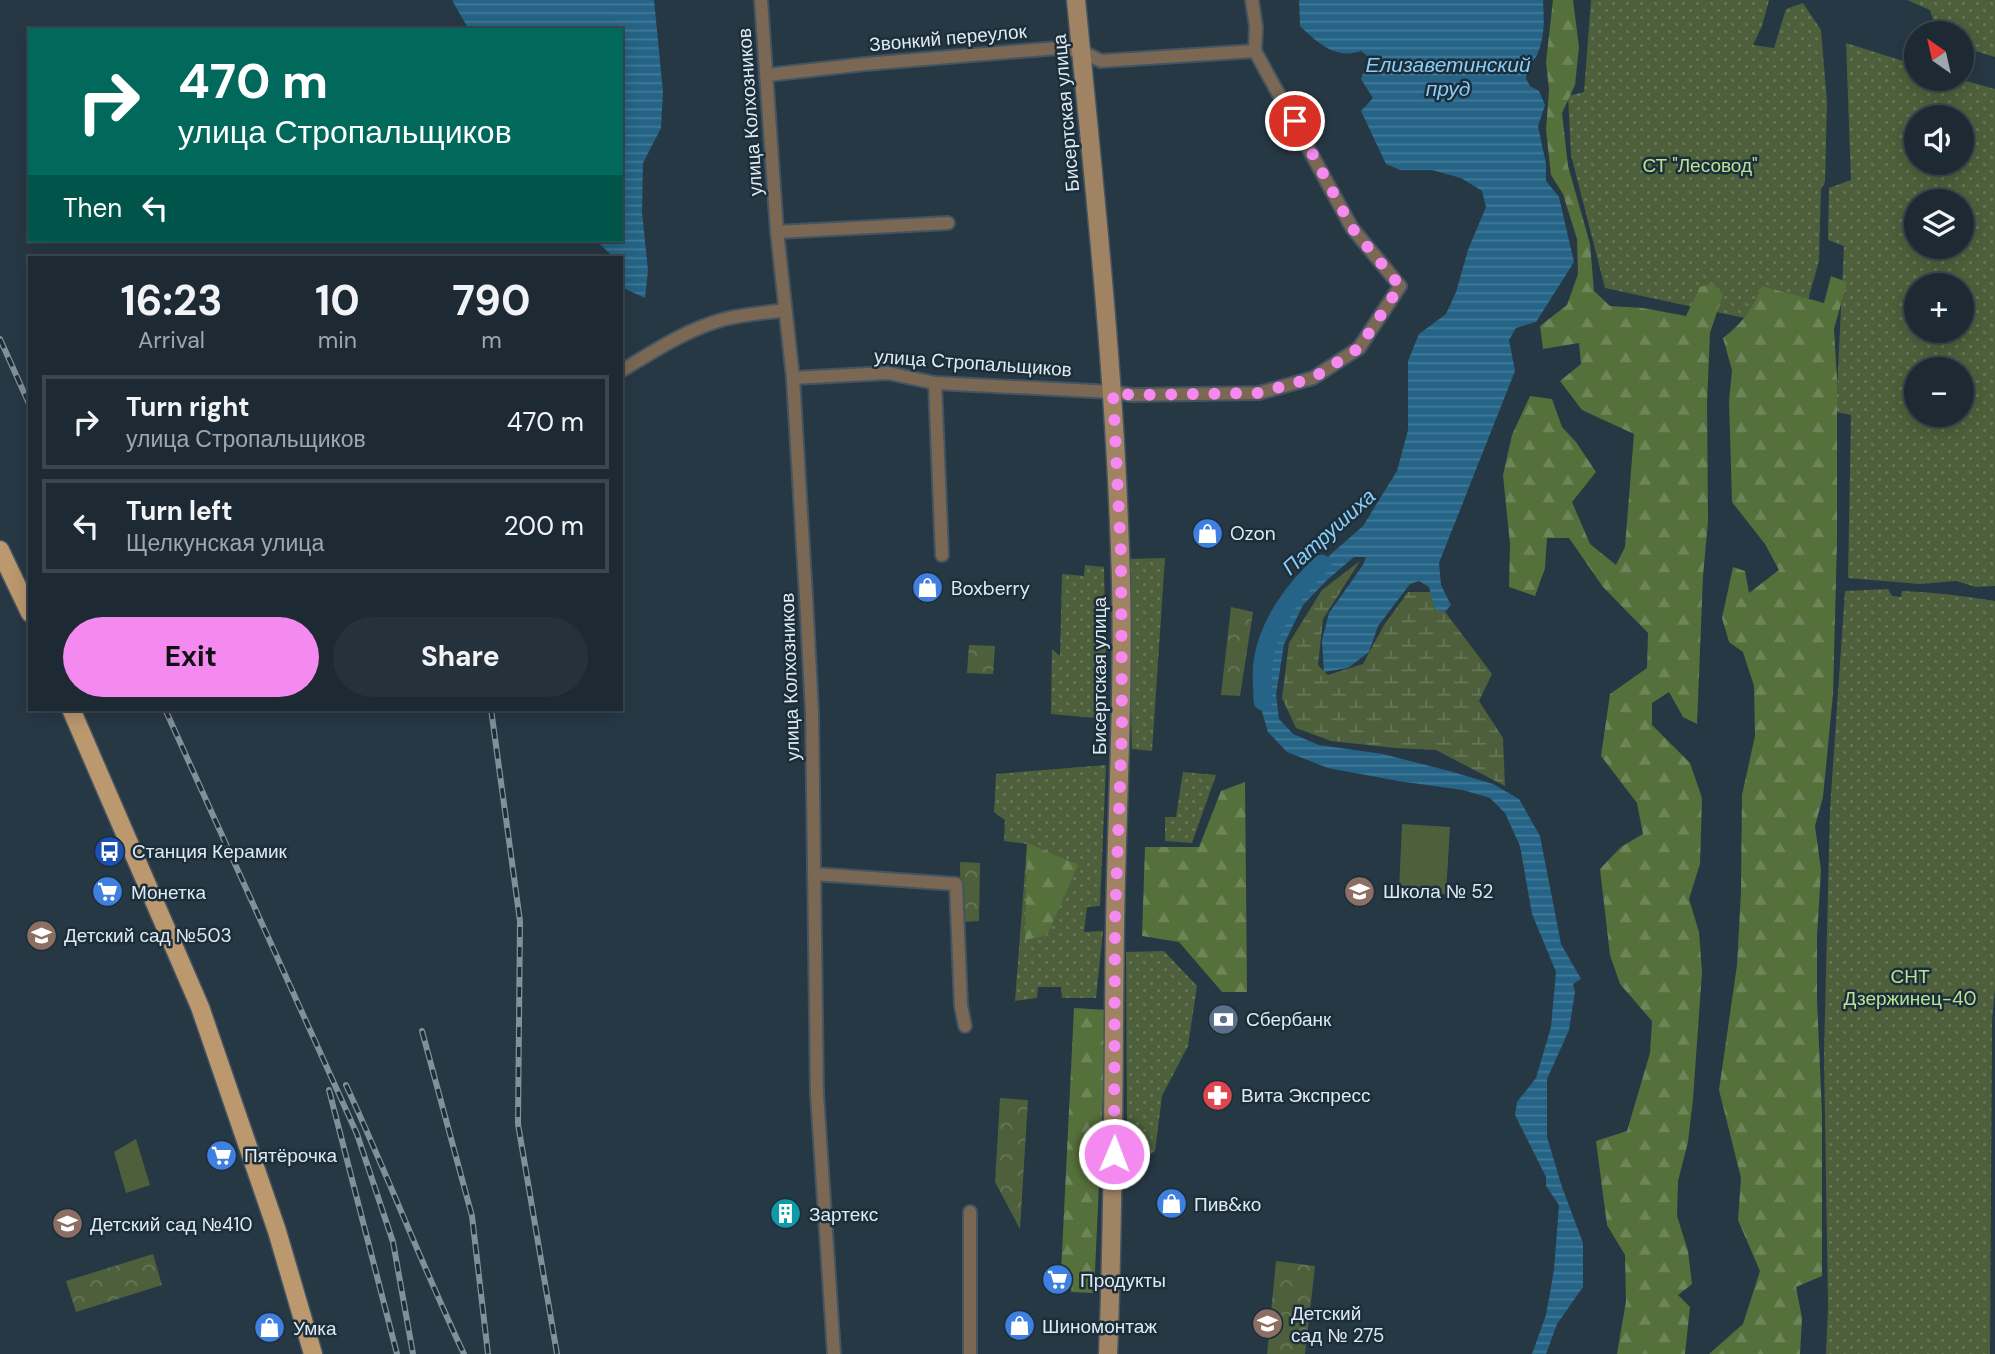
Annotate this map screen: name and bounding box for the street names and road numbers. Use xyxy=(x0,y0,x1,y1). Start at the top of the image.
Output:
street label: Звонкий переулок xyxy=(868,19,1028,57)
street label: улица Колхозников xyxy=(732,27,768,197)
street label: Бисертская улица xyxy=(1047,33,1085,193)
street label: улица Стропальщиков xyxy=(873,344,1073,382)
street label: улица Колхозников xyxy=(775,592,805,762)
street label: Бисертская улица xyxy=(1087,596,1112,755)

